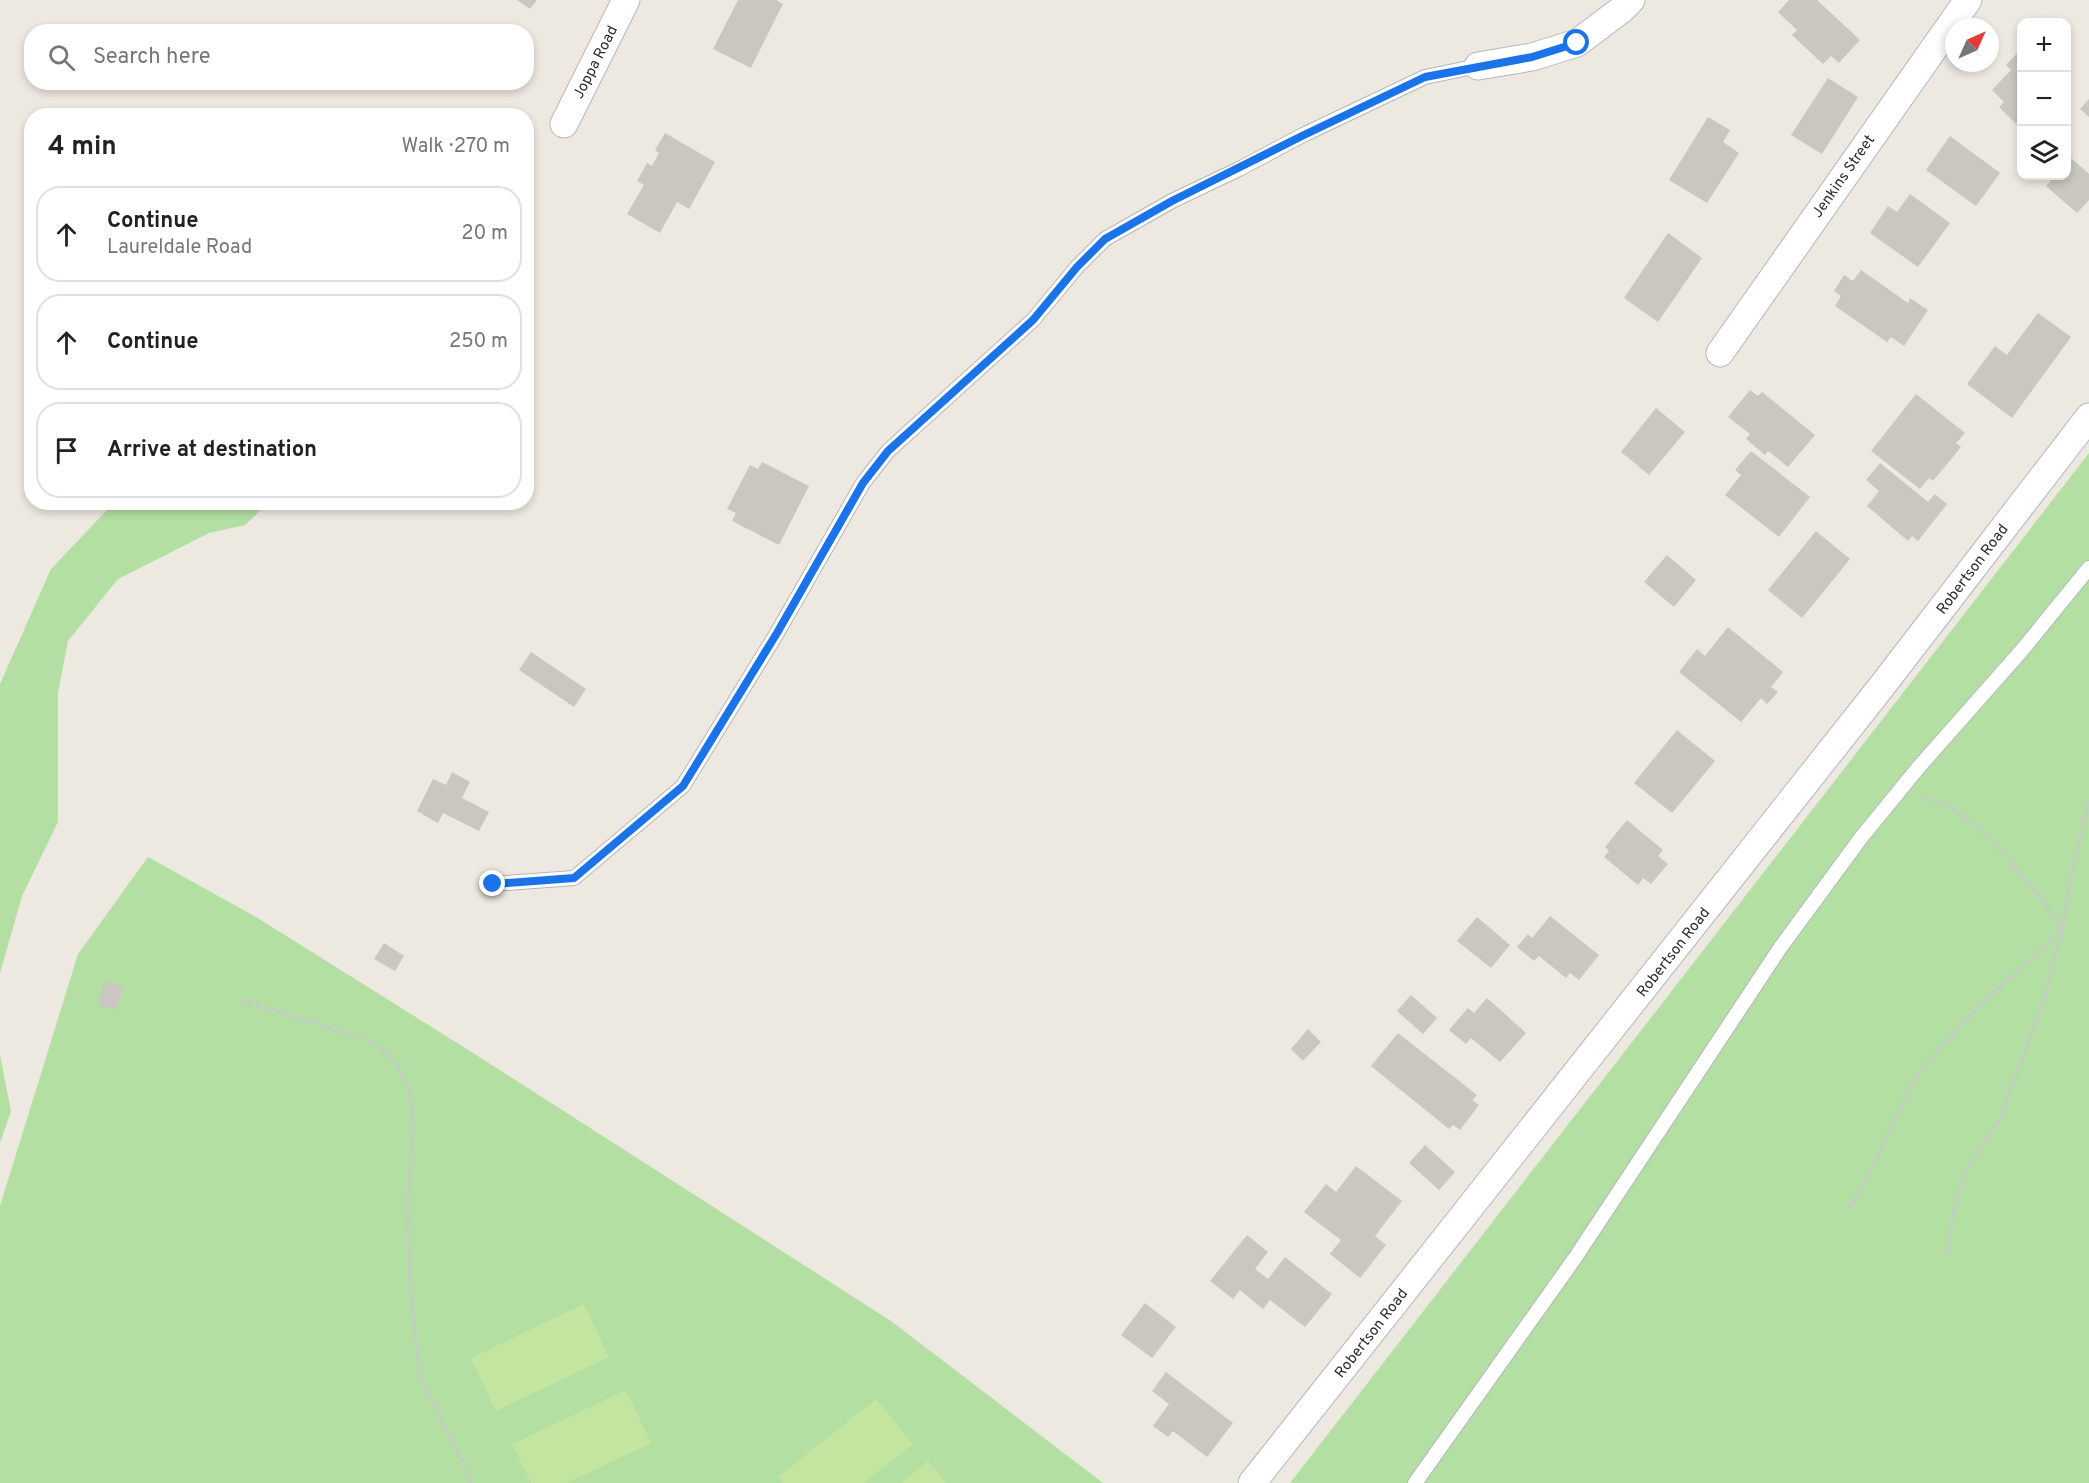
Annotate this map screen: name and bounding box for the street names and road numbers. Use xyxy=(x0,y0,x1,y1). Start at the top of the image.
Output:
street label: Joppa Road xyxy=(570,23,623,103)
street label: Jenkins Street xyxy=(1809,132,1880,222)
street label: Robertson Road xyxy=(1933,521,2013,619)
street label: Robertson Road xyxy=(1633,904,1715,1001)
street label: Robertson Road xyxy=(1331,1285,1413,1382)

